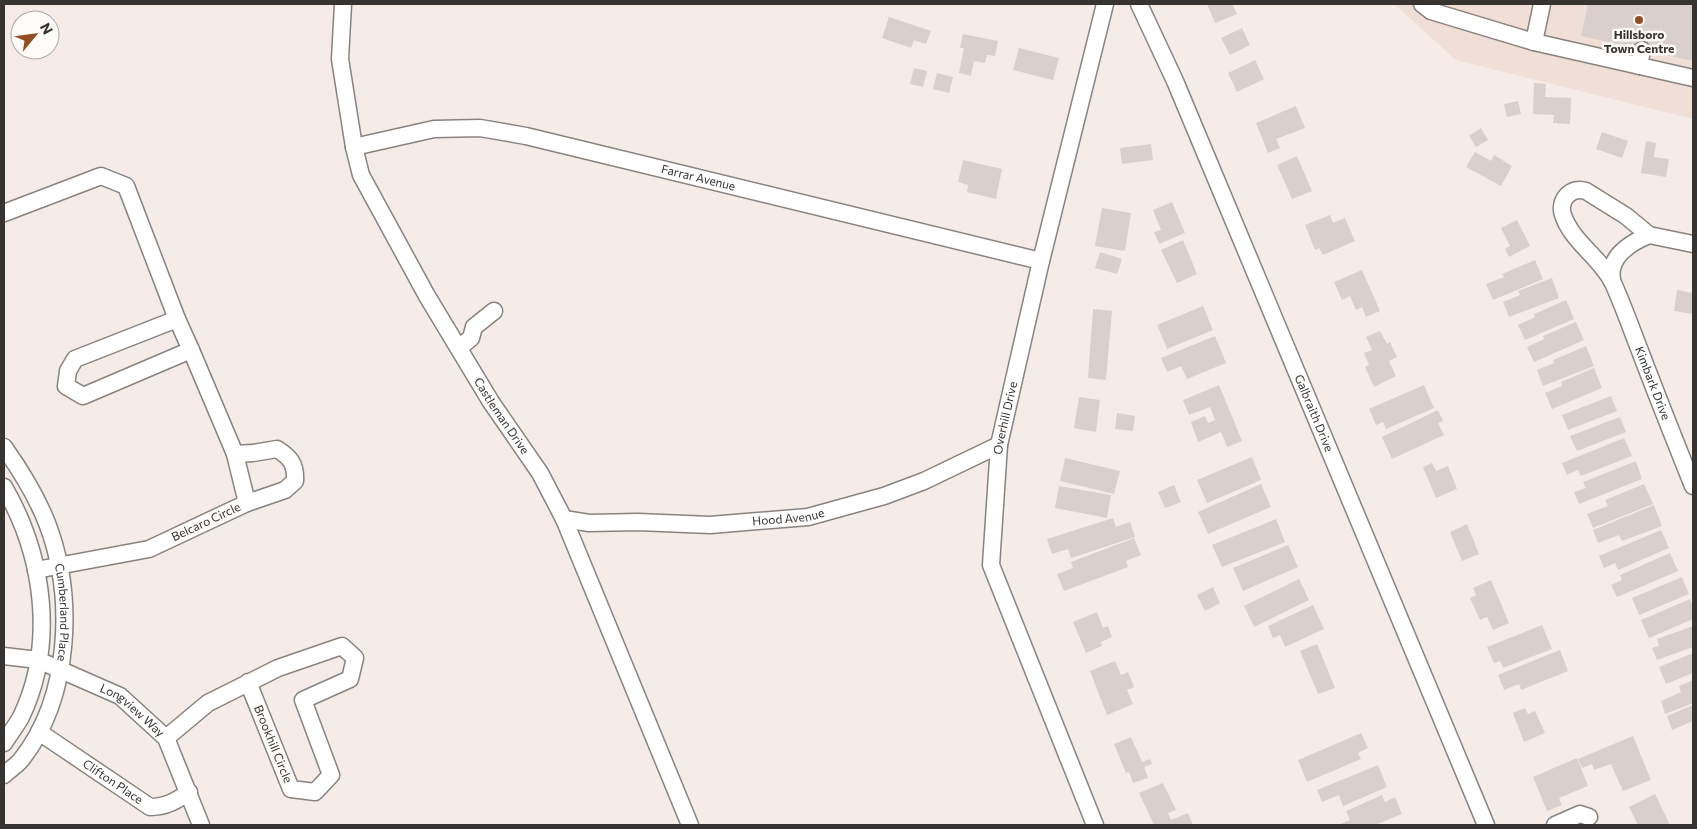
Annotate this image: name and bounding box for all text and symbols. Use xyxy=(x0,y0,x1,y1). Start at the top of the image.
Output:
north arrow xyxy=(10,10,60,60)
marker: Hillsboro Town Centre xyxy=(1633,14,1645,26)
text: N xyxy=(37,20,57,37)
place label: Hillsboro Town Centre xyxy=(1604,27,1674,55)
street label: Farrar Avenue xyxy=(660,161,737,193)
street label: Kimbark Drive xyxy=(1633,344,1674,422)
street label: Galbraith Drive xyxy=(1292,372,1337,454)
street label: Castleman Drive xyxy=(472,374,533,456)
street label: Overhill Drive xyxy=(990,380,1019,455)
street label: Belcaro Circle xyxy=(169,499,242,543)
street label: Hood Avenue xyxy=(751,505,826,528)
street label: Cumberland Place xyxy=(53,562,72,663)
street label: Longview Way xyxy=(98,680,168,739)
street label: Brookhill Circle xyxy=(252,703,296,785)
street label: Clifton Place xyxy=(81,756,146,806)

